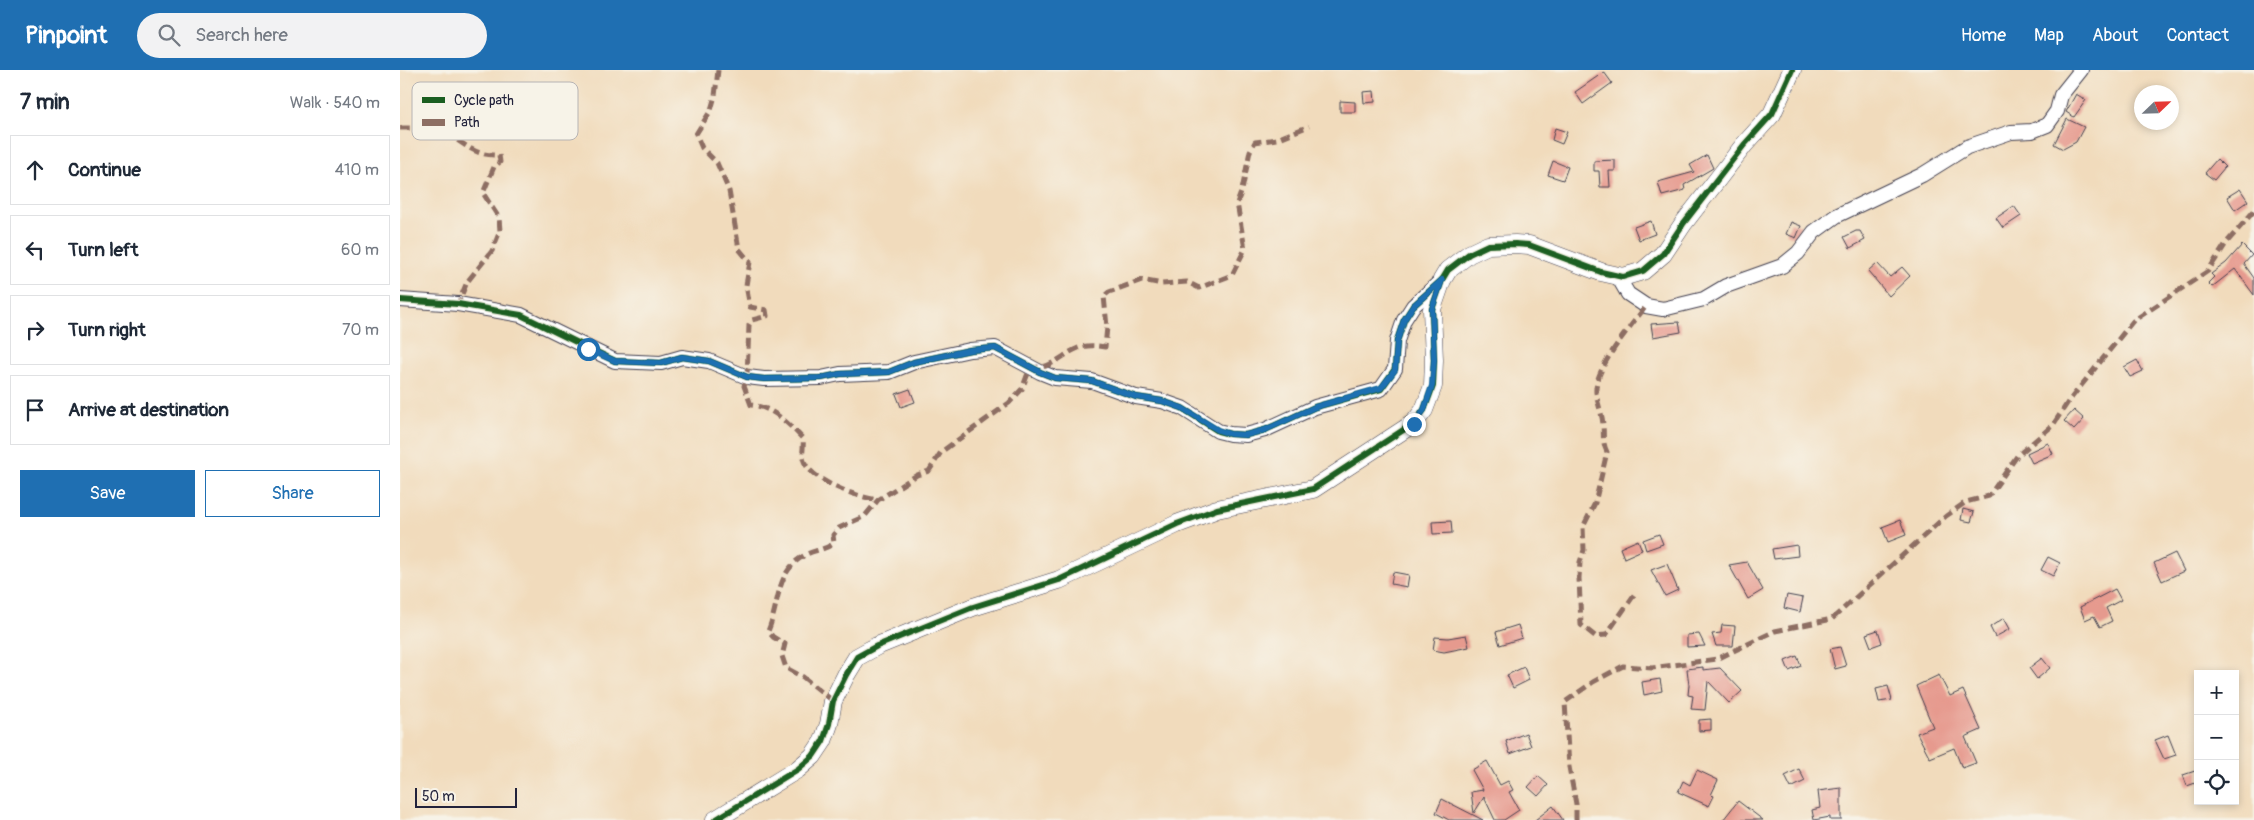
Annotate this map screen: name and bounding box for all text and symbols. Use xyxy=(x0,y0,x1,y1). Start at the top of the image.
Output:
search box xyxy=(137,13,487,58)
text: Pinpoint xyxy=(25,21,107,50)
icon: search xyxy=(155,21,183,49)
text: Search here xyxy=(195,23,288,47)
text: Home xyxy=(1961,24,2006,47)
text: Map xyxy=(2034,24,2064,47)
text: About xyxy=(2092,24,2138,47)
text: Contact xyxy=(2166,24,2229,47)
legend xyxy=(412,82,578,140)
north arrow xyxy=(2134,85,2179,130)
text: 7 min xyxy=(20,89,70,116)
text: Cycle path xyxy=(454,92,514,109)
text: Walk · 540 m xyxy=(290,93,380,113)
text: Path xyxy=(454,114,479,131)
icon: ahead xyxy=(21,156,49,184)
text: Continue xyxy=(68,158,141,182)
text: 410 m xyxy=(335,160,379,180)
icon: left xyxy=(21,236,49,264)
text: Turn left xyxy=(68,238,138,262)
text: 60 m xyxy=(341,240,379,260)
icon: right xyxy=(21,316,49,344)
text: Turn right xyxy=(68,318,146,342)
text: 70 m xyxy=(342,320,379,340)
route start xyxy=(577,338,600,361)
icon: arrive xyxy=(21,396,49,424)
text: Arrive at destination xyxy=(68,398,229,422)
route end xyxy=(1403,413,1426,436)
button: Save xyxy=(20,470,195,517)
button: Share xyxy=(205,470,380,517)
map controls xyxy=(2194,670,2239,805)
button: + xyxy=(2194,670,2239,715)
button: − xyxy=(2194,715,2239,760)
button: locate xyxy=(2194,760,2239,805)
scale bar xyxy=(415,785,518,808)
text: 50 m xyxy=(422,788,455,805)

